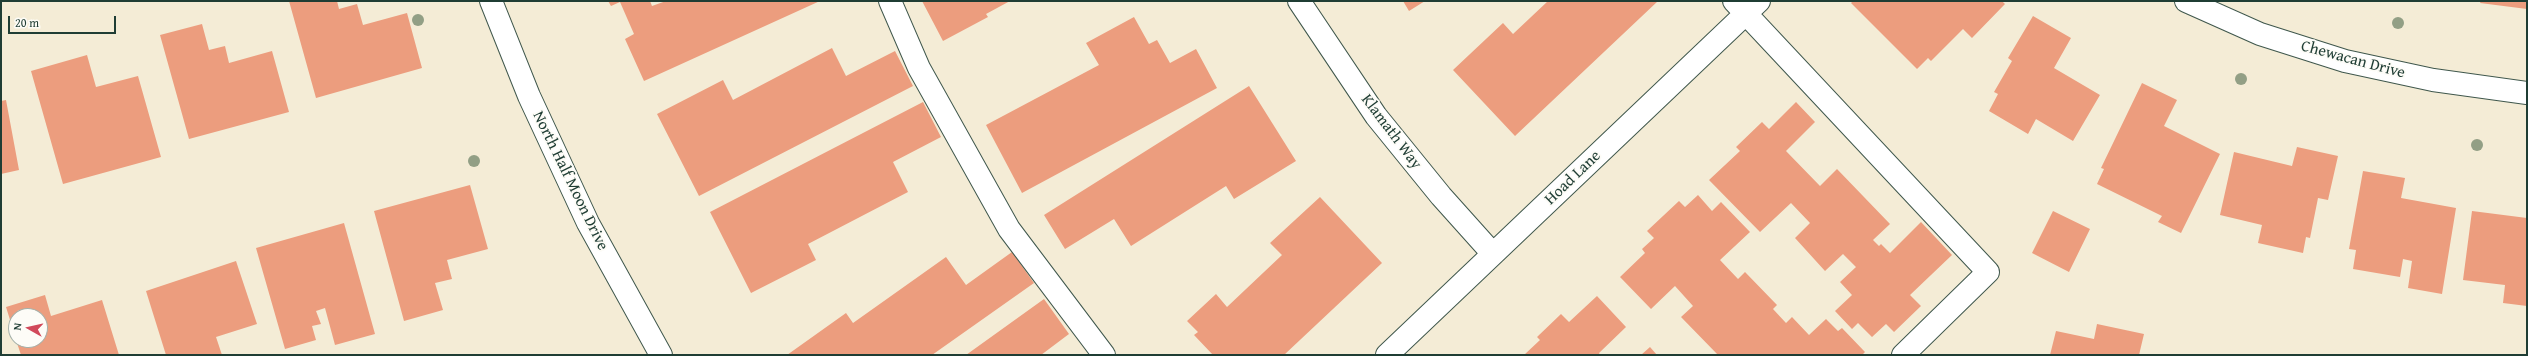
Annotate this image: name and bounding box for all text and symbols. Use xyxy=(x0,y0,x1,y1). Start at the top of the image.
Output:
scale bar xyxy=(10,8,118,34)
text: 20 m xyxy=(15,14,39,31)
street label: Chewacan Drive xyxy=(2299,37,2407,83)
street label: Klamath Way xyxy=(1357,91,1425,173)
street label: North Half Moon Drive xyxy=(528,108,612,254)
street label: Hoad Lane xyxy=(1541,147,1605,209)
north arrow xyxy=(8,308,48,348)
text: N xyxy=(9,322,26,331)

